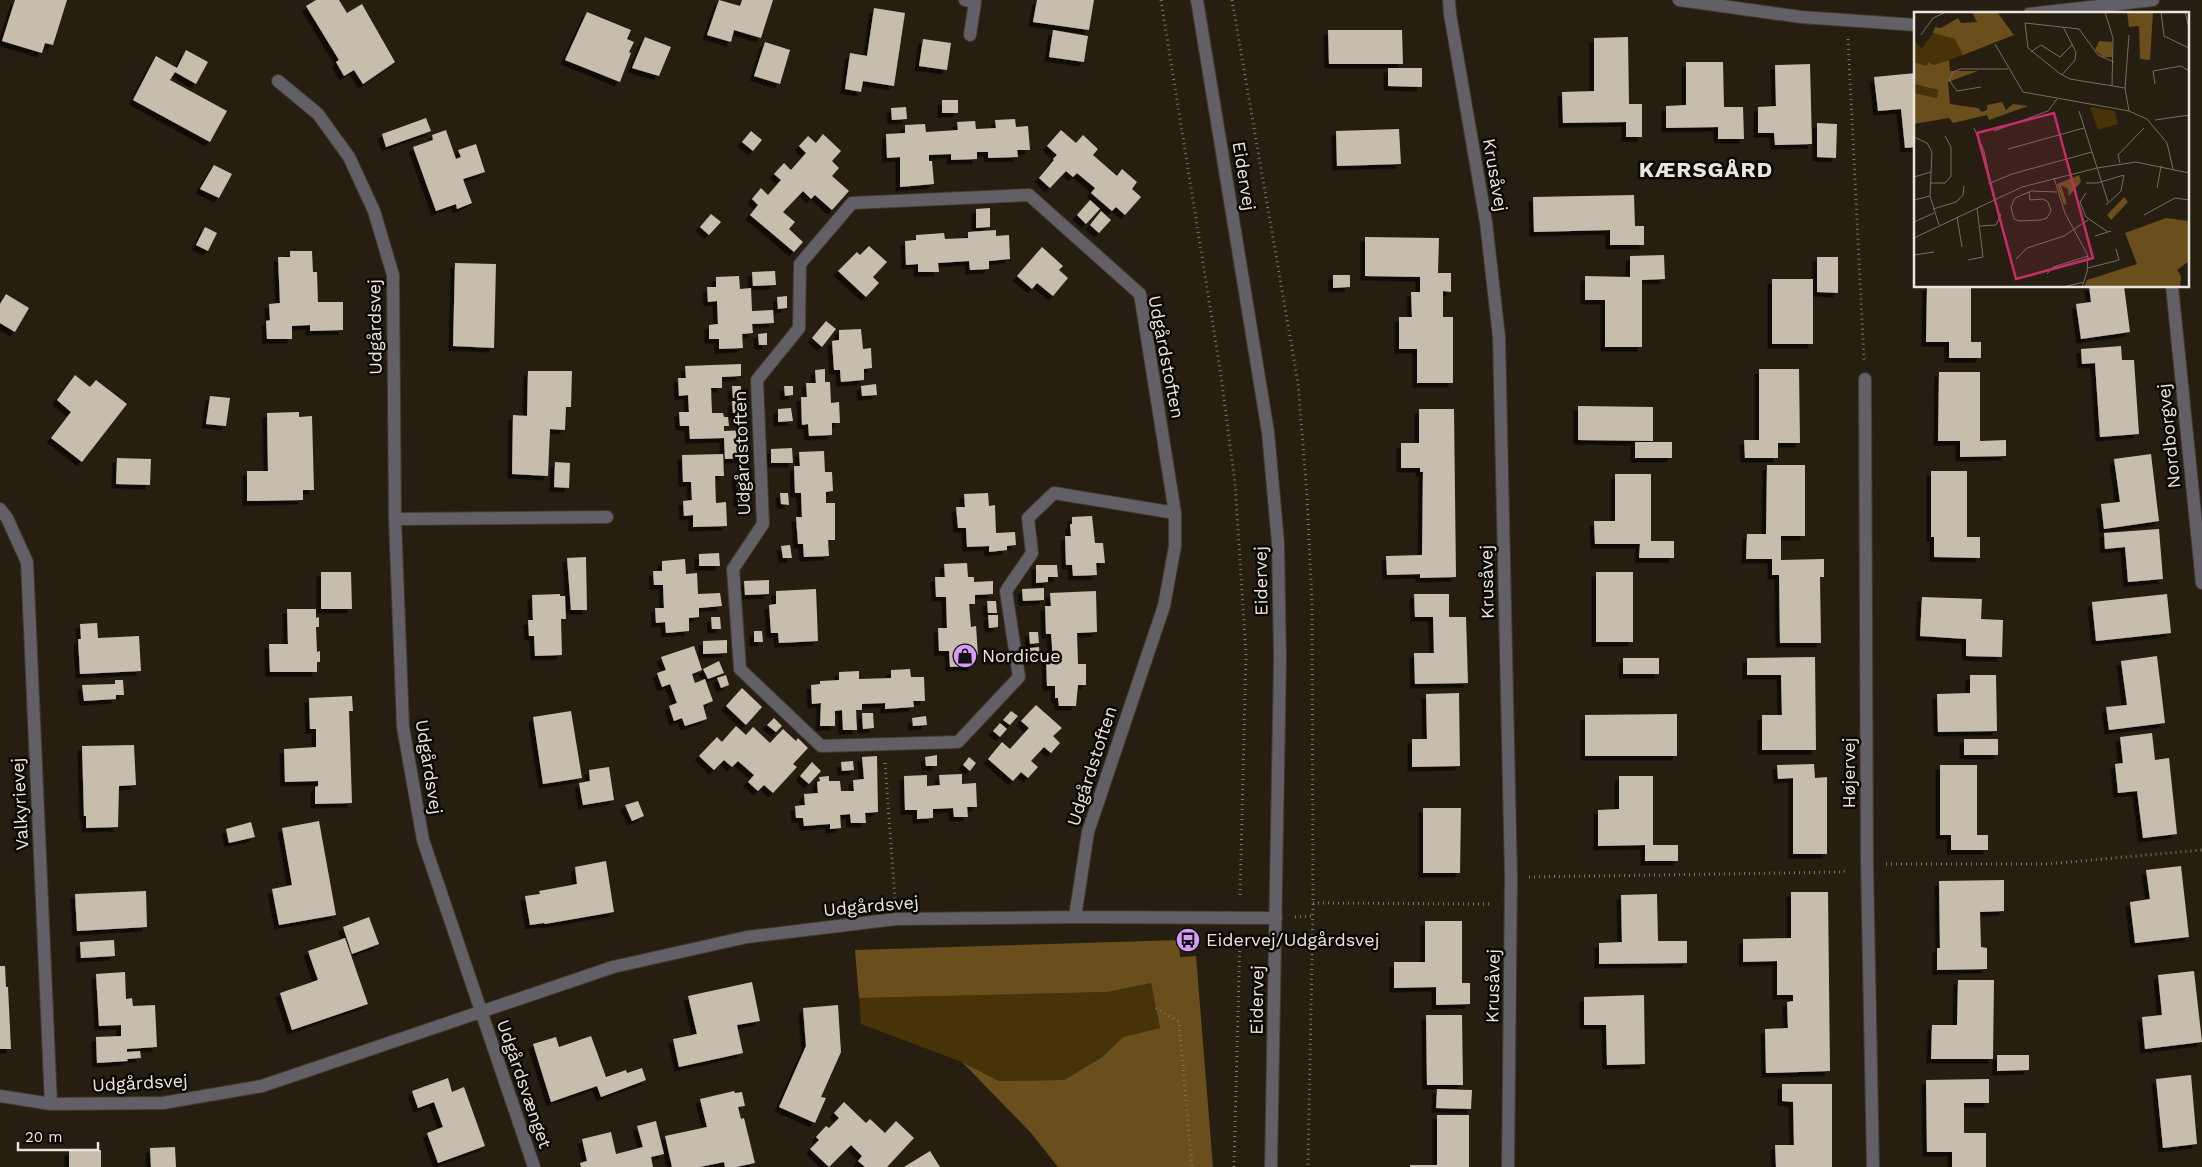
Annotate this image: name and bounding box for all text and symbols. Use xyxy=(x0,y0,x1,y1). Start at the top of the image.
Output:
inset map xyxy=(1914,12,2190,288)
street label: Krusåvej xyxy=(1479,137,1512,213)
street label: Eidervej xyxy=(1229,140,1260,212)
district label: KÆRSGÅRD xyxy=(1639,157,1773,182)
street label: Udgårdsvej xyxy=(363,279,386,375)
street label: Udgårdstoften xyxy=(1144,294,1189,420)
street label: Nordborgvej xyxy=(2153,383,2184,490)
street label: Udgårdstoften xyxy=(729,390,754,516)
street label: Krusåvej xyxy=(1475,545,1498,619)
street label: Eidervej xyxy=(1249,546,1272,616)
shop icon: Nordicue xyxy=(952,643,978,669)
place label: Nordicue xyxy=(982,645,1061,666)
street label: Udgårdstoften xyxy=(1062,703,1121,828)
street label: Udgårdsvej xyxy=(412,718,447,816)
street label: Højervej xyxy=(1838,738,1859,808)
street label: Valkyrievej xyxy=(7,757,32,851)
street label: Udgårdsvej xyxy=(822,891,920,920)
bus stop icon: Eidervej/Udgårdsvej xyxy=(1175,927,1201,953)
place label: Eidervej/Udgårdsvej xyxy=(1206,929,1379,950)
street label: Krusåvej xyxy=(1481,949,1504,1023)
street label: Eidervej xyxy=(1245,965,1268,1035)
street label: Udgårdsvænget xyxy=(493,1017,557,1151)
street label: Udgårdsvej xyxy=(92,1070,188,1095)
scale bar xyxy=(18,1120,98,1152)
text: 20 m xyxy=(25,1128,63,1146)

